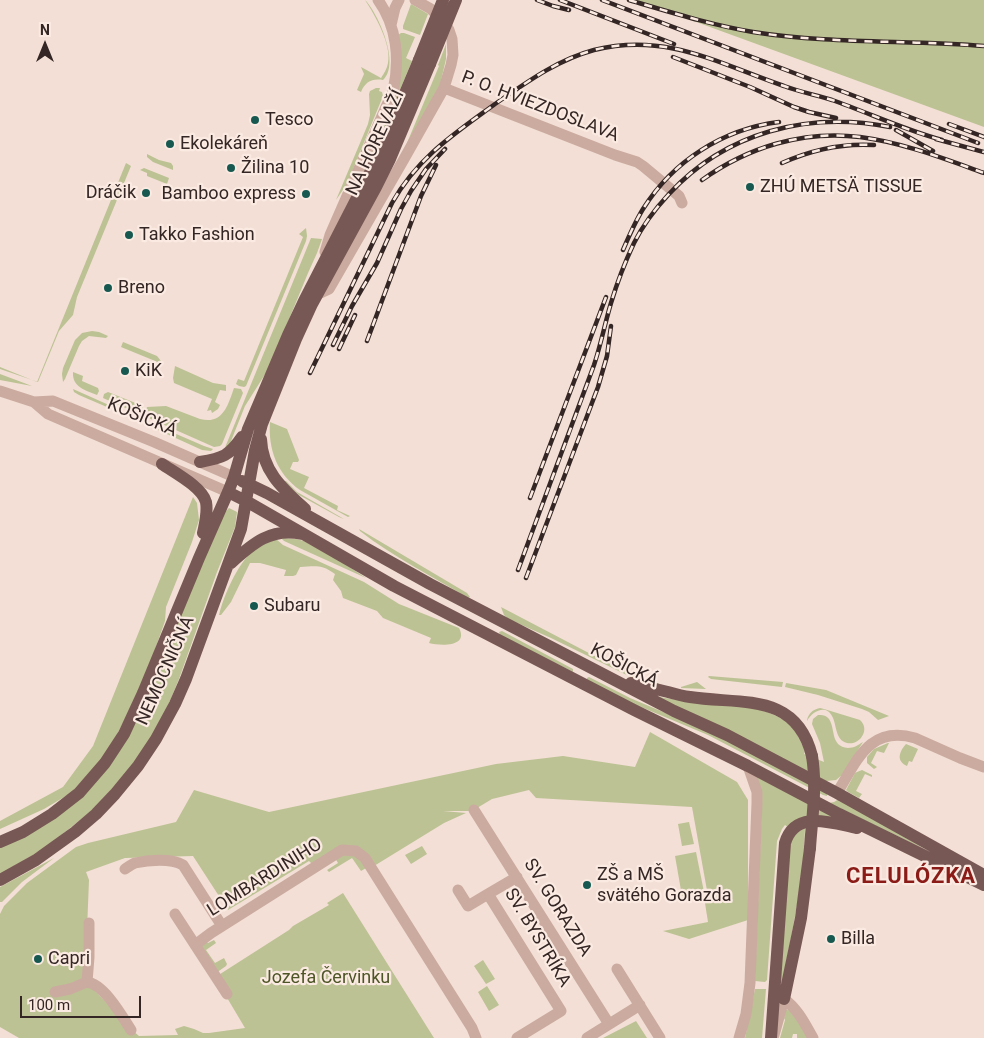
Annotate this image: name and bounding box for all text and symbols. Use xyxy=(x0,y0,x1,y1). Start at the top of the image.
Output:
north arrow xyxy=(20,20,70,70)
text: N xyxy=(40,22,50,38)
street label: P. O. HVIEZDOSLAVA xyxy=(458,67,622,147)
street label: NA HOREVAŽÍ xyxy=(342,87,410,199)
place label: Tesco xyxy=(265,109,313,131)
marker: Tesco xyxy=(249,114,261,126)
place label: Ekolekáreň xyxy=(180,133,268,155)
marker: Ekolekáreň xyxy=(164,138,176,150)
place label: Žilina 10 xyxy=(241,157,309,179)
marker: Žilina 10 xyxy=(225,162,237,174)
place label: ZHÚ METSÄ TISSUE xyxy=(760,176,922,198)
marker: ZHÚ METSÄ TISSUE xyxy=(744,181,756,193)
place label: Dráčik xyxy=(86,182,136,204)
place label: Bamboo express xyxy=(161,183,296,205)
marker: Dráčik xyxy=(140,187,152,199)
marker: Bamboo express xyxy=(300,188,312,200)
place label: Takko Fashion xyxy=(139,224,255,246)
marker: Takko Fashion xyxy=(123,229,135,241)
place label: Breno xyxy=(118,277,165,299)
marker: Breno xyxy=(102,282,114,294)
place label: KiK xyxy=(135,360,162,382)
marker: KiK xyxy=(119,365,131,377)
street label: KOŠICKÁ xyxy=(104,394,180,442)
place label: Subaru xyxy=(264,595,321,617)
marker: Subaru xyxy=(248,600,260,612)
street label: NEMOCNIČNÁ xyxy=(132,613,200,729)
street label: KOŠICKÁ xyxy=(586,639,662,693)
street label: LOMBARDINIHO xyxy=(204,834,326,922)
street label: SV. GORAZDA xyxy=(518,855,596,961)
place label: ZŠ a MŠ svätého Gorazda xyxy=(597,864,732,906)
district label: CELULÓZKA xyxy=(845,864,977,890)
marker: ZŠ a MŠ svätého Gorazda xyxy=(581,879,593,891)
street label: SV. BYSTRÍKA xyxy=(499,885,575,991)
place label: Billa xyxy=(841,928,875,950)
marker: Billa xyxy=(825,933,837,945)
place label: Capri xyxy=(48,948,90,970)
marker: Capri xyxy=(32,953,44,965)
park label: Jozefa Červinku xyxy=(262,967,390,989)
scale bar xyxy=(22,986,144,1018)
text: 100 m xyxy=(28,996,70,1014)

